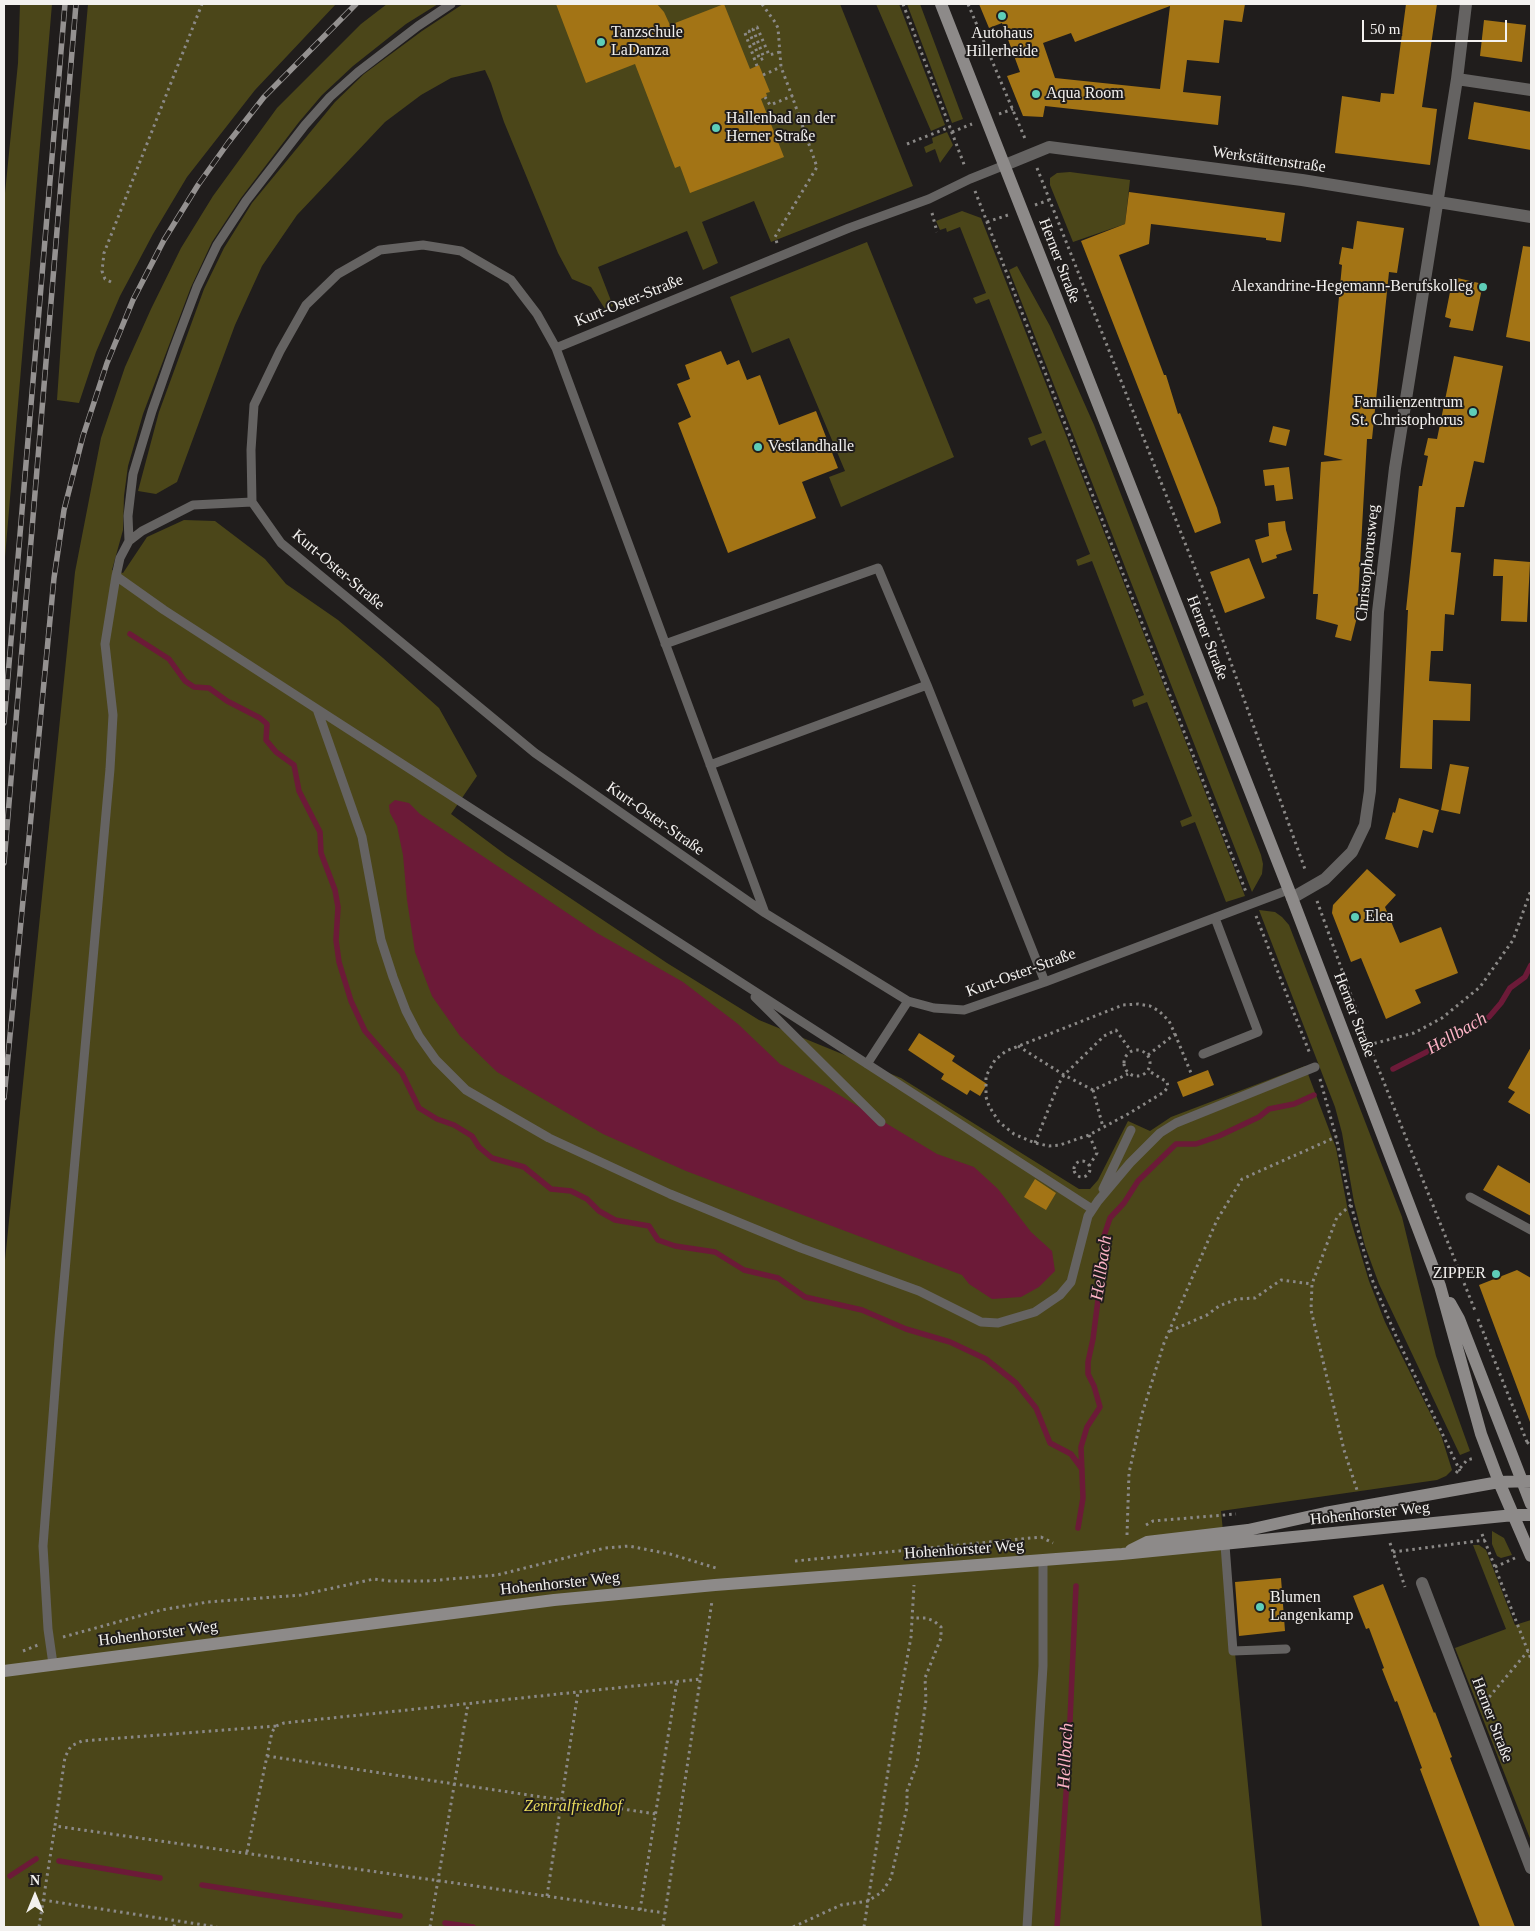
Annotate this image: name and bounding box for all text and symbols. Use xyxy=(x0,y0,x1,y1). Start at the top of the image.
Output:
marker: Autohaus Hillerheide xyxy=(996,10,1008,22)
scale bar xyxy=(1365,10,1510,42)
text: 50 m xyxy=(1370,21,1400,37)
place label: Tanzschule LaDanza xyxy=(611,23,683,61)
place label: Autohaus Hillerheide xyxy=(966,24,1038,62)
marker: Tanzschule LaDanza xyxy=(595,36,607,48)
place label: Aqua Room xyxy=(1046,84,1124,104)
marker: Aqua Room xyxy=(1030,88,1042,100)
place label: Hallenbad an der Herner Straße xyxy=(726,109,835,147)
marker: Hallenbad an der Herner Straße xyxy=(710,122,722,134)
street label: Werkstättenstraße xyxy=(1211,143,1327,177)
street label: Herner Straße xyxy=(1034,216,1084,306)
street label: Kurt-Oster-Straße xyxy=(572,271,686,331)
place label: Alexandrine-Hegemann-Berufskolleg xyxy=(1231,277,1473,297)
marker: Alexandrine-Hegemann-Berufskolleg xyxy=(1477,281,1489,293)
place label: Familienzentrum St. Christophorus xyxy=(1351,393,1463,431)
marker: Familienzentrum St. Christophorus xyxy=(1467,406,1479,418)
place label: Vestlandhalle xyxy=(768,437,854,457)
marker: Vestlandhalle xyxy=(752,441,764,453)
street label: Christophorusweg xyxy=(1352,504,1384,622)
street label: Kurt-Oster-Straße xyxy=(288,526,388,614)
street label: Herner Straße xyxy=(1182,593,1232,683)
street label: Kurt-Oster-Straße xyxy=(602,778,708,860)
place label: Elea xyxy=(1365,907,1393,927)
marker: Elea xyxy=(1349,911,1361,923)
street label: Kurt-Oster-Straße xyxy=(964,944,1078,1002)
street label: Herner Straße xyxy=(1329,970,1379,1060)
water label: Hellbach xyxy=(1423,1008,1491,1060)
water label: Hellbach xyxy=(1087,1234,1117,1302)
place label: ZIPPER xyxy=(1433,1264,1486,1284)
marker: ZIPPER xyxy=(1490,1268,1502,1280)
street label: Hohenhorster Weg xyxy=(1309,1498,1431,1530)
street label: Hohenhorster Weg xyxy=(903,1536,1025,1564)
street label: Hohenhorster Weg xyxy=(499,1568,621,1600)
place label: Blumen Langenkamp xyxy=(1270,1588,1354,1626)
marker: Blumen Langenkamp xyxy=(1254,1601,1266,1613)
street label: Hohenhorster Weg xyxy=(97,1617,219,1651)
street label: Herner Straße xyxy=(1467,1675,1517,1765)
water label: Hellbach xyxy=(1053,1722,1079,1790)
park label: Zentralfriedhof xyxy=(524,1797,622,1817)
north arrow xyxy=(10,1871,60,1921)
text: N xyxy=(30,1873,40,1888)

